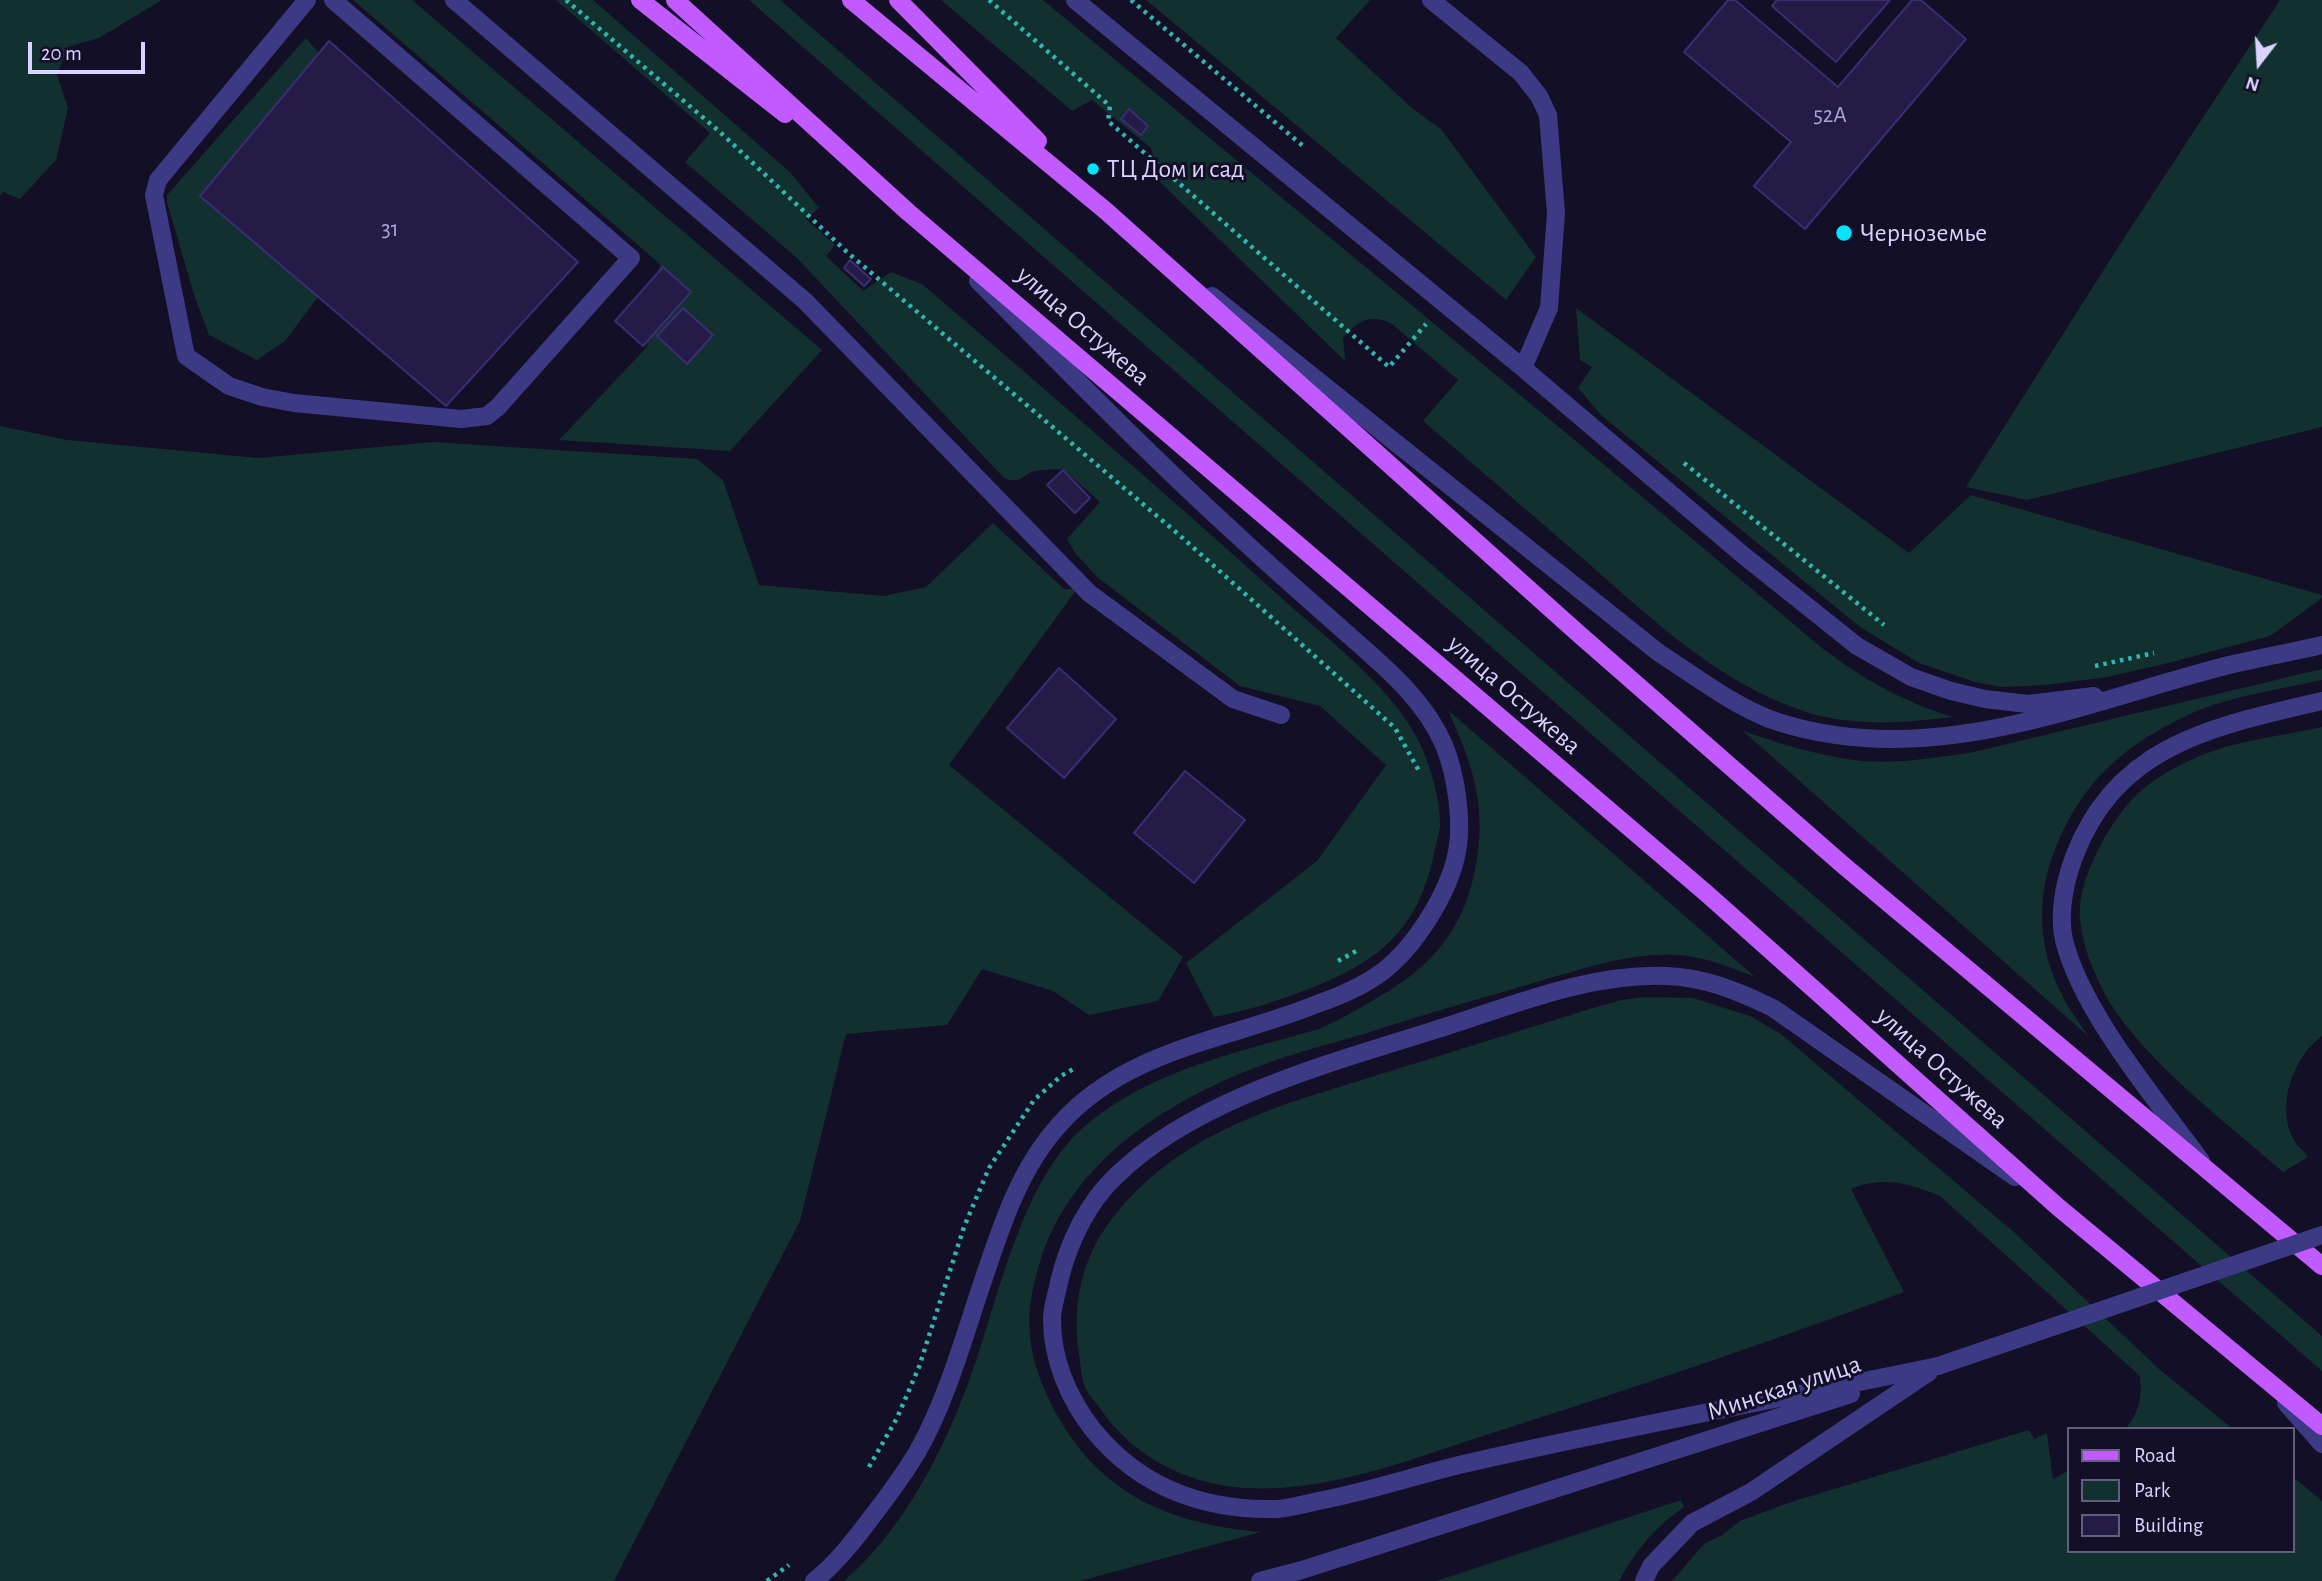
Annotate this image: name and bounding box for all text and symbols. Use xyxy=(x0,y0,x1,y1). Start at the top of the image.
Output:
scale bar xyxy=(32,28,149,72)
north arrow xyxy=(2224,28,2294,98)
text: 20 m xyxy=(41,43,82,64)
text: N xyxy=(2244,73,2262,95)
house number: 52А xyxy=(1813,101,1847,129)
place label: ТЦ Дом и сад xyxy=(1107,153,1244,185)
marker: ТЦ Дом и сад xyxy=(1085,161,1101,177)
house number: 31 xyxy=(381,215,399,243)
place label: Черноземье xyxy=(1860,217,1987,249)
marker: Черноземье xyxy=(1834,223,1854,243)
street label: улица Остужева xyxy=(1010,259,1156,393)
street label: улица Остужева xyxy=(1441,628,1587,762)
street label: улица Остужева xyxy=(1870,1001,2014,1135)
street label: Минская улица xyxy=(1703,1348,1865,1428)
legend xyxy=(2066,1427,2294,1553)
text: Road xyxy=(2134,1445,2176,1466)
text: Park xyxy=(2134,1480,2170,1501)
text: Building xyxy=(2134,1515,2203,1536)

